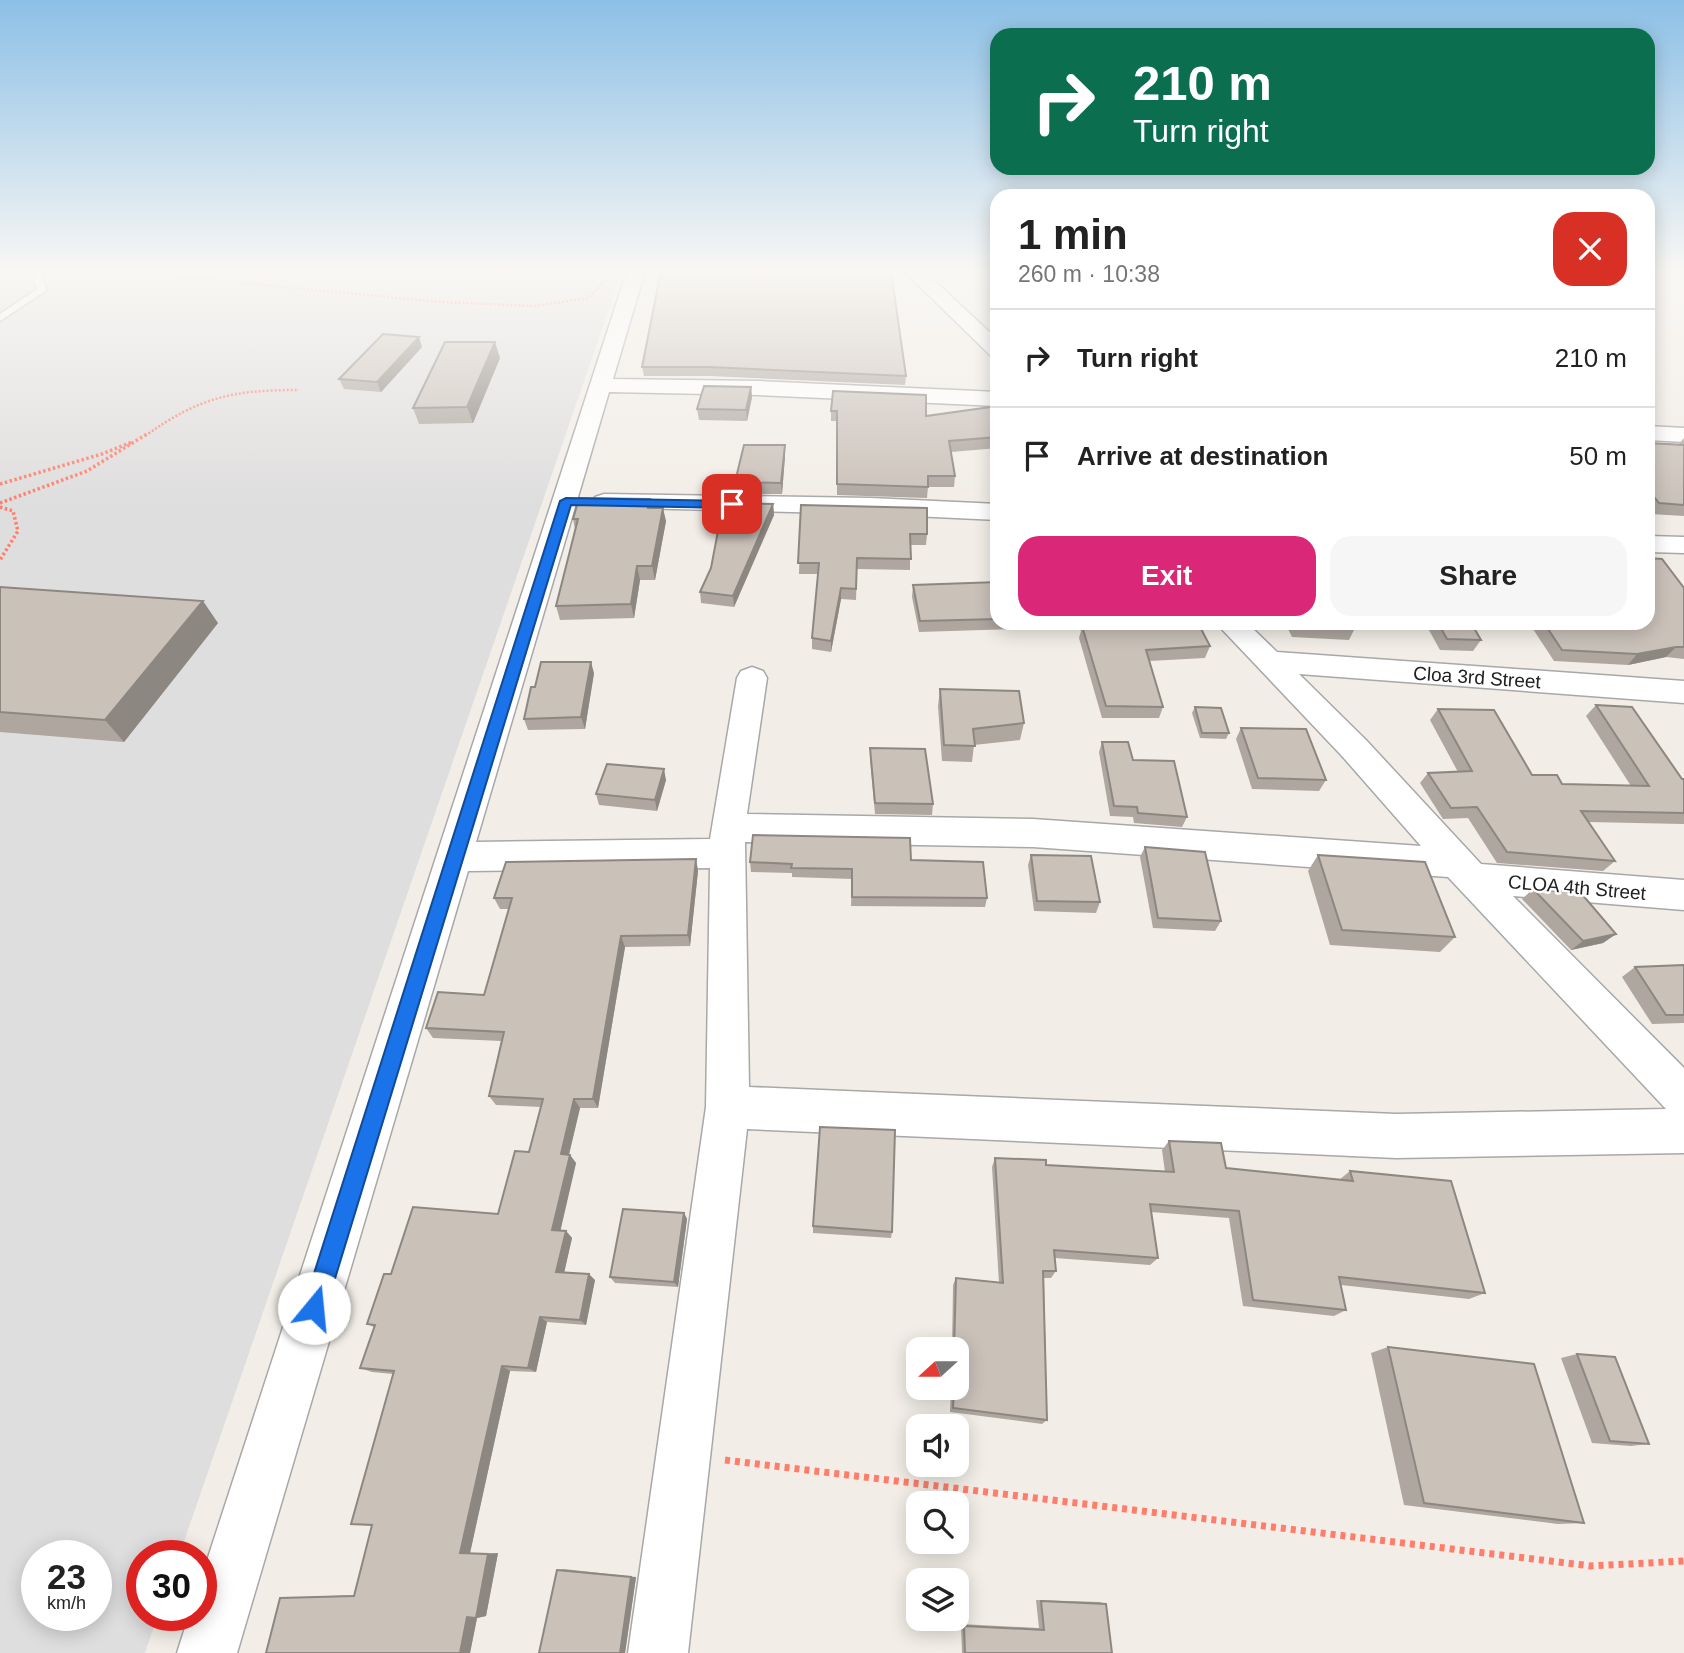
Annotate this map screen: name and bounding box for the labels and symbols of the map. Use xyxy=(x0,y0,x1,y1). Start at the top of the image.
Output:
pin xyxy=(702,474,762,534)
street label: Cloa 3rd Street xyxy=(1412,663,1542,692)
street label: CLOA 4th Street xyxy=(1507,871,1648,904)
position arrow xyxy=(277,1271,351,1345)
north arrow xyxy=(906,1337,970,1400)
speed limit sign: 30 xyxy=(126,1540,217,1631)

